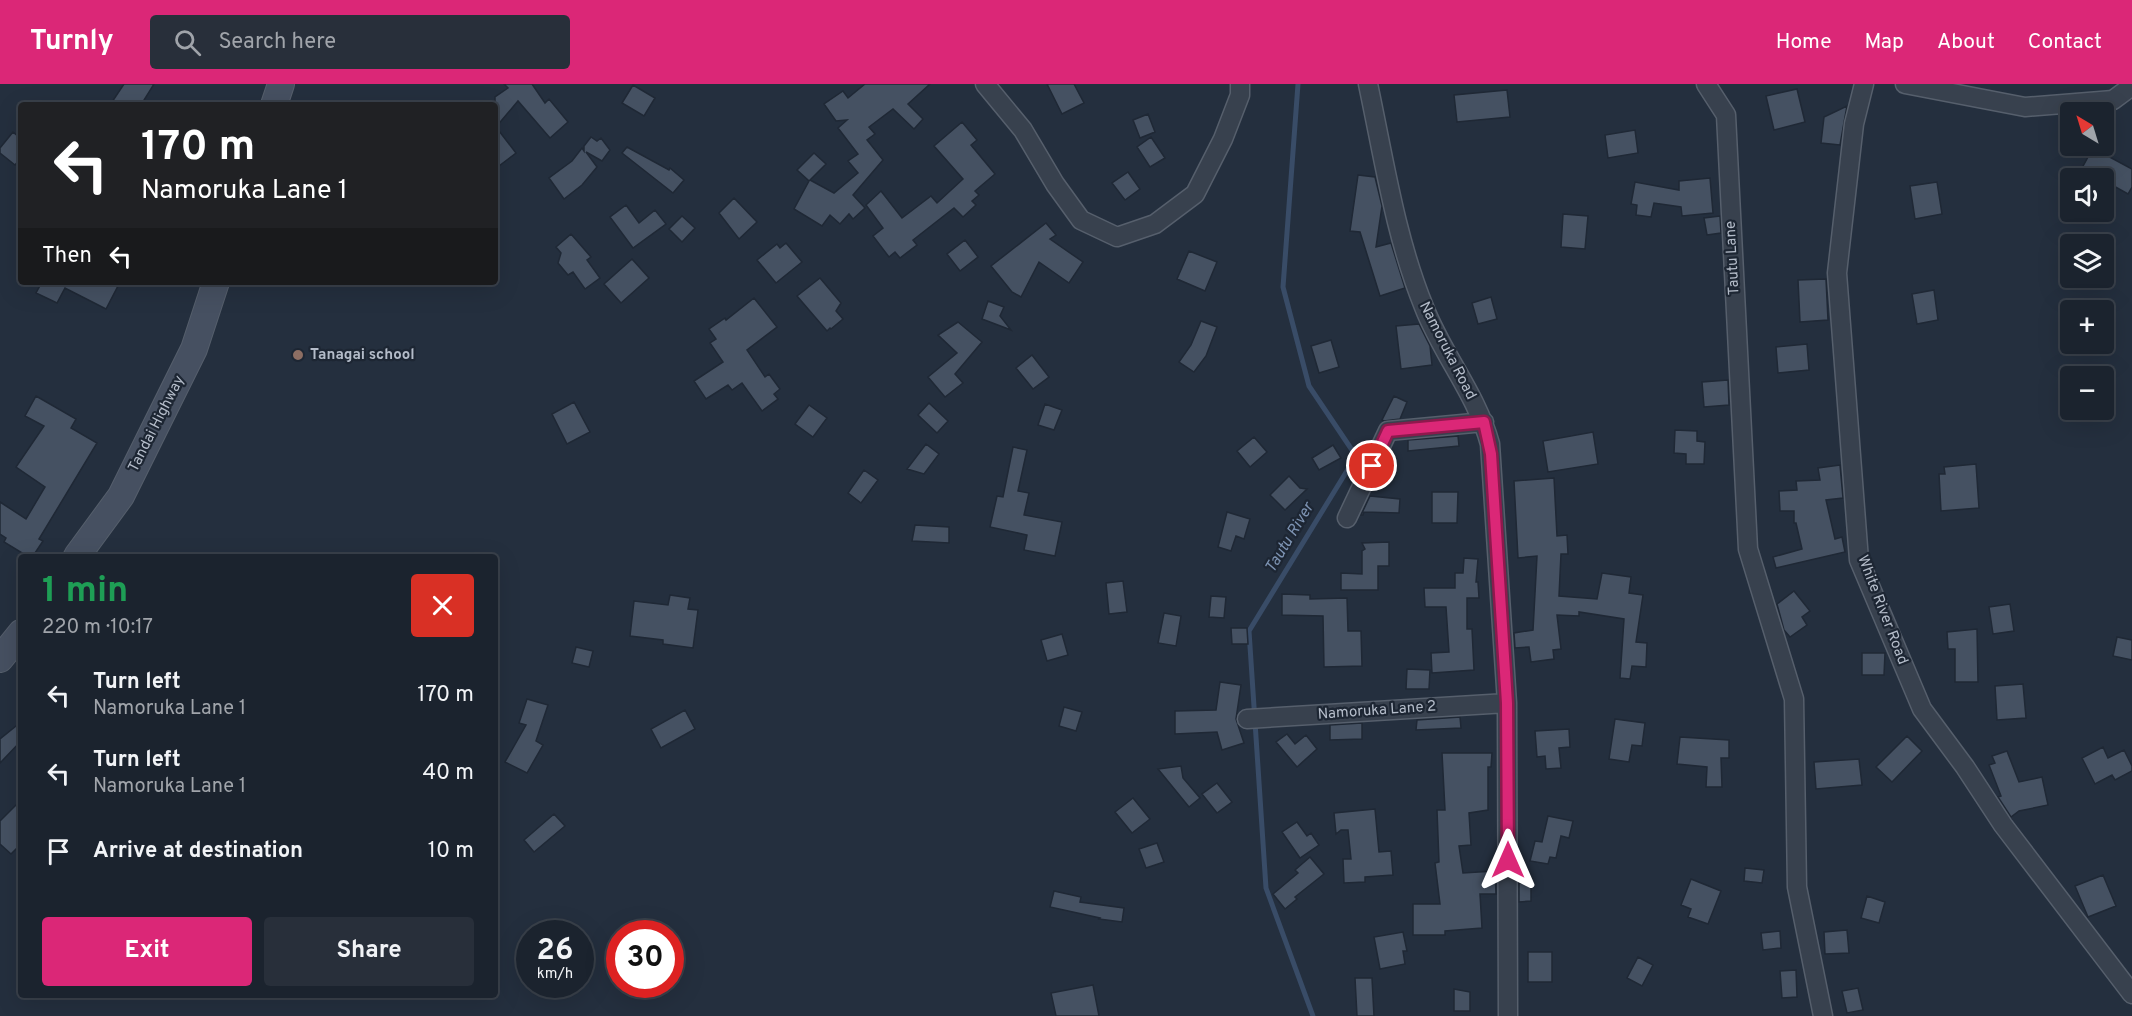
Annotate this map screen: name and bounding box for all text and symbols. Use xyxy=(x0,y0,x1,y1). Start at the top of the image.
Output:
search box xyxy=(150,15,570,69)
text: Turnly xyxy=(30,24,114,60)
icon: search xyxy=(171,26,204,59)
text: Search here xyxy=(219,29,336,56)
text: Home xyxy=(1776,29,1832,56)
text: Map xyxy=(1865,29,1904,56)
text: About xyxy=(1937,29,1995,56)
text: Contact xyxy=(2028,29,2102,56)
north arrow xyxy=(2060,102,2114,156)
map controls xyxy=(2060,102,2114,420)
text: 170 m xyxy=(141,122,255,175)
icon: left xyxy=(42,126,120,204)
button: sound xyxy=(2060,168,2114,222)
text: Namoruka Lane 1 xyxy=(141,174,348,208)
street label: Tautu Lane xyxy=(1722,220,1744,296)
button: layers xyxy=(2060,234,2114,288)
icon: left xyxy=(104,240,137,273)
text: Then xyxy=(42,243,92,270)
street label: Namoruka Road xyxy=(1414,299,1480,403)
button: + xyxy=(2060,300,2114,354)
place label: Tanagai school xyxy=(310,346,415,365)
marker: Tanagai school xyxy=(291,348,305,362)
button: − xyxy=(2060,366,2114,420)
street label: Tandai Highway xyxy=(125,373,189,475)
pin xyxy=(1346,440,1397,491)
icon: arrive xyxy=(1355,449,1388,482)
water label: Tautu River xyxy=(1261,498,1320,577)
street label: White River Road xyxy=(1852,553,1912,667)
text: 1 min xyxy=(42,569,128,615)
button: close xyxy=(411,574,474,637)
text: 220 m · 10:17 xyxy=(42,615,153,641)
text: Turn left xyxy=(93,669,181,696)
icon: left xyxy=(42,679,75,712)
text: 170 m xyxy=(417,682,474,709)
text: Namoruka Lane 1 xyxy=(93,696,246,722)
street label: Namoruka Lane 2 xyxy=(1317,697,1437,725)
text: Turn left xyxy=(93,747,181,774)
icon: left xyxy=(42,757,75,790)
text: 40 m xyxy=(422,760,474,787)
text: Namoruka Lane 1 xyxy=(93,774,246,800)
position arrow xyxy=(1476,828,1540,892)
icon: arrive xyxy=(42,835,75,868)
text: Arrive at destination xyxy=(93,838,303,865)
text: 10 m xyxy=(428,838,474,865)
button: Exit xyxy=(42,917,252,986)
button: Share xyxy=(264,917,474,986)
speed limit sign: 30 xyxy=(606,920,684,998)
text: 26 xyxy=(537,933,573,970)
text: km/h xyxy=(537,965,573,984)

